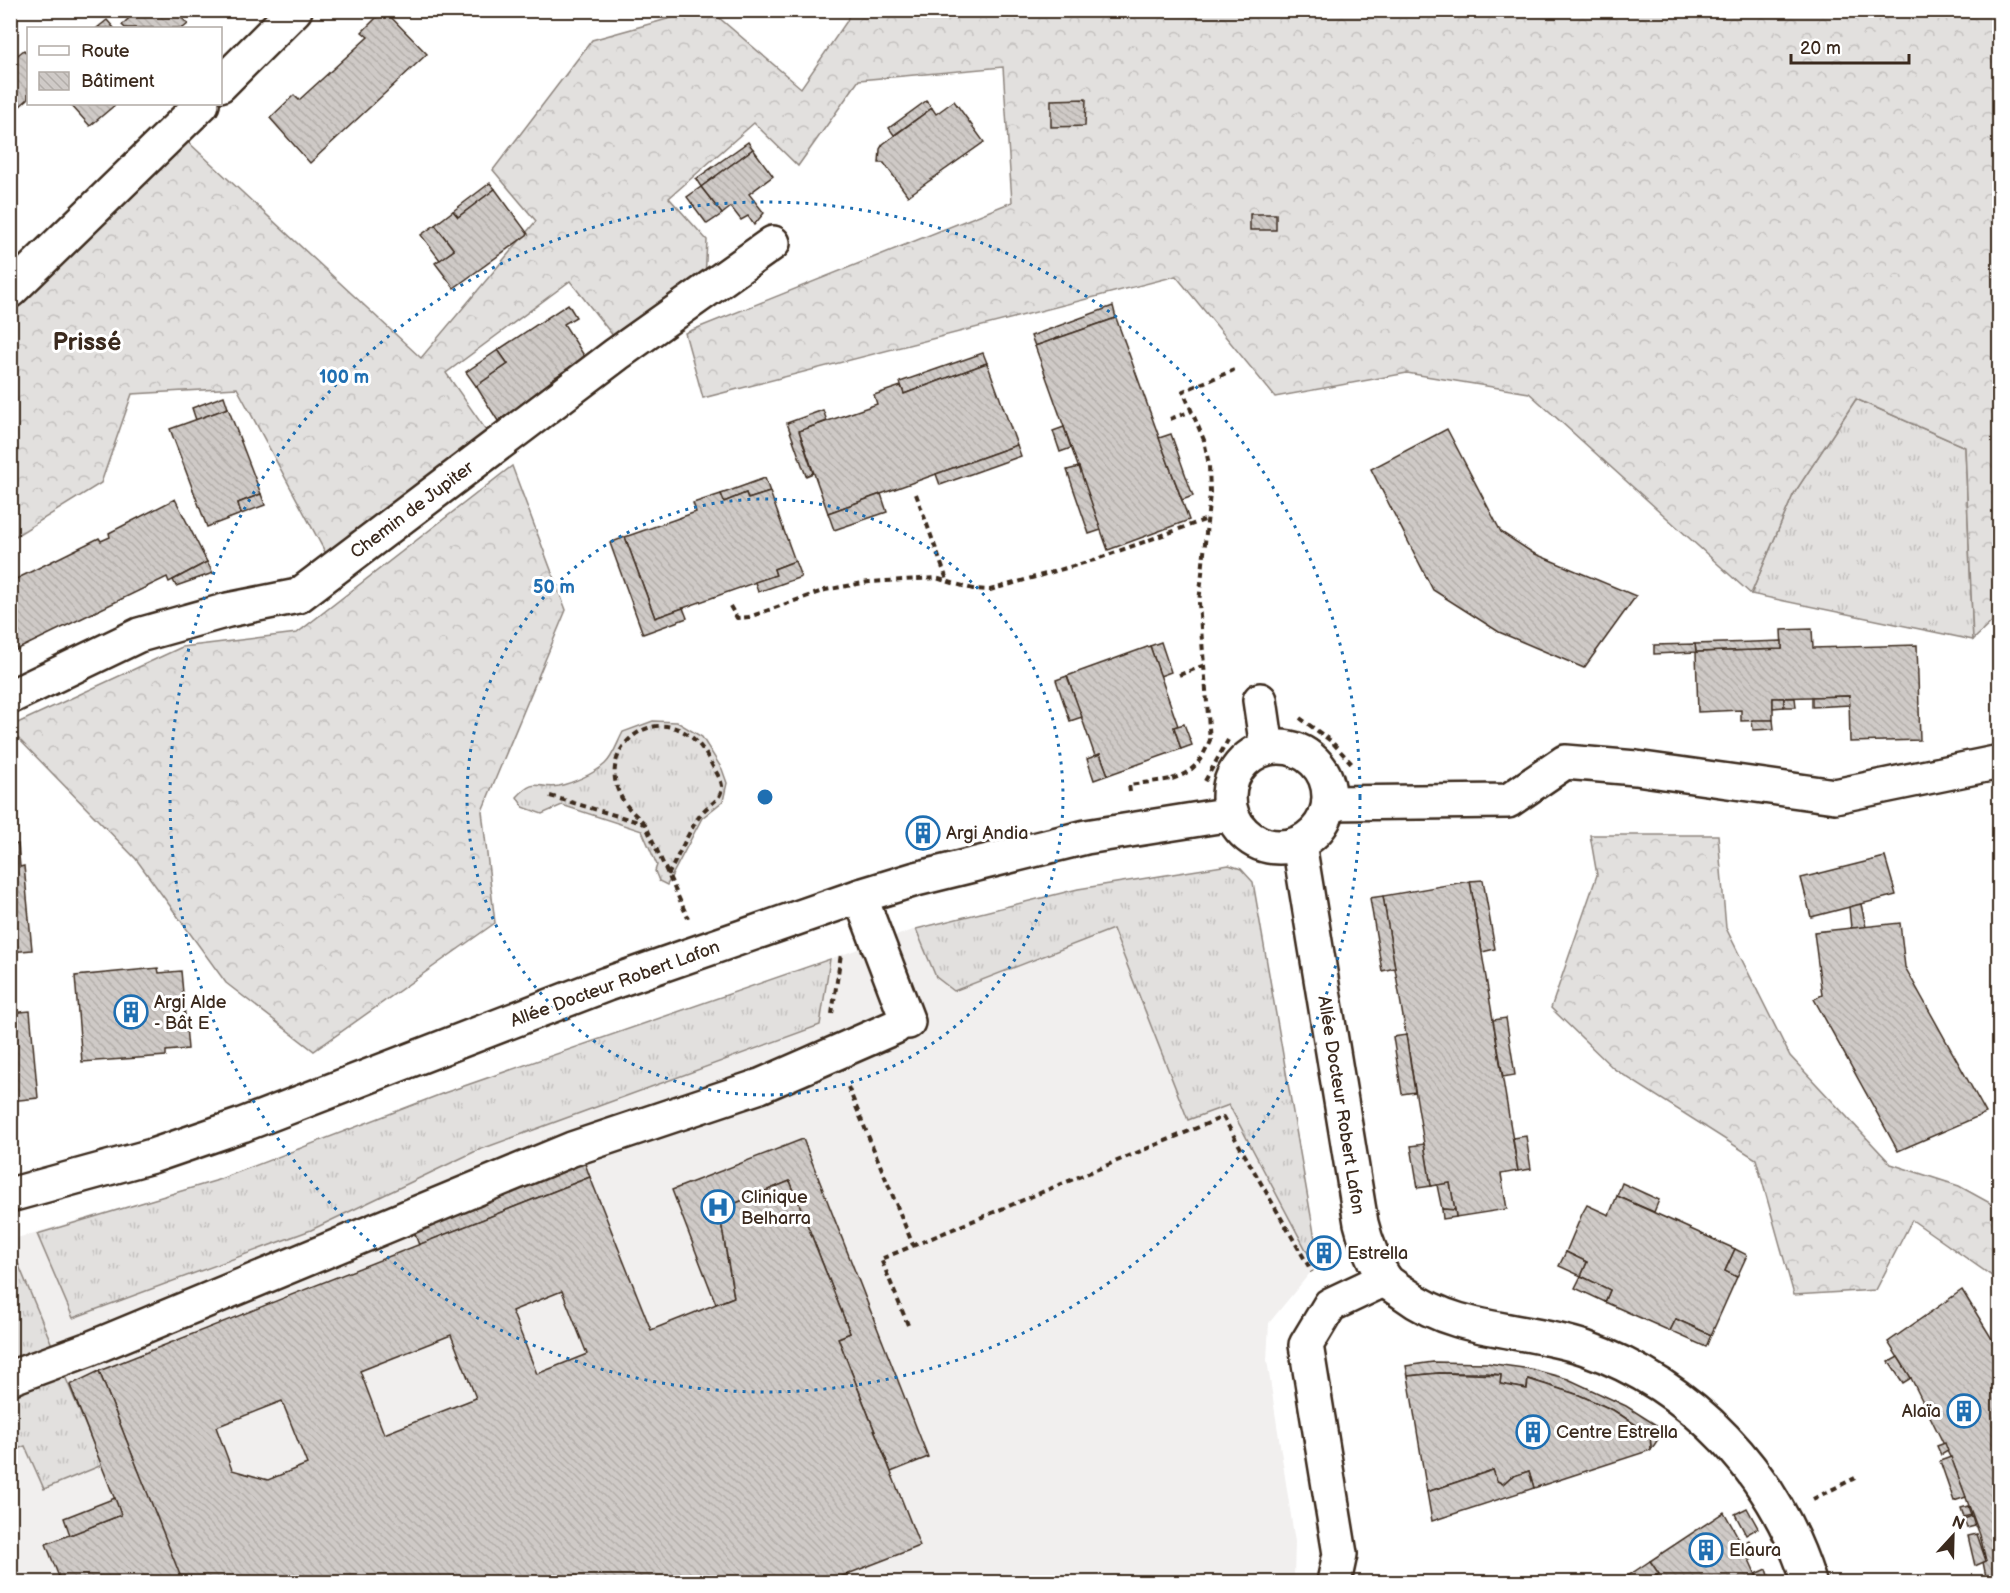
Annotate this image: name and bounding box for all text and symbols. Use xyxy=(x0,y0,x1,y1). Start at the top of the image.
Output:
legend xyxy=(27,27,222,105)
scale bar xyxy=(1791,27,1910,65)
text: 20 m xyxy=(1800,38,1841,59)
text: Route xyxy=(81,41,130,62)
text: Bâtiment xyxy=(81,71,155,92)
district label: Prissé xyxy=(53,328,121,357)
text: 100 m xyxy=(319,367,369,388)
street label: Chemin de Jupiter xyxy=(346,457,478,563)
text: 50 m xyxy=(533,577,575,598)
centre of rings xyxy=(755,787,775,807)
building icon: Argi Andia xyxy=(905,815,941,851)
place label: Argi Andia xyxy=(946,823,1028,844)
street label: Allée Docteur Robert Lafon xyxy=(507,936,723,1032)
place label: Argi Alde - Bât E xyxy=(154,992,227,1034)
building icon: Argi Alde - Bât E xyxy=(113,994,149,1030)
street label: Allée Docteur Robert Lafon xyxy=(1313,994,1369,1216)
place label: Clinique Belharra xyxy=(741,1187,811,1229)
hospital icon: Clinique Belharra xyxy=(700,1189,736,1225)
building icon: Estrella xyxy=(1306,1235,1342,1271)
place label: Estrella xyxy=(1347,1243,1408,1264)
building icon: Alaïa xyxy=(1946,1393,1982,1429)
place label: Alaïa xyxy=(1902,1401,1941,1422)
building icon: Centre Estrella xyxy=(1515,1414,1551,1450)
place label: Centre Estrella xyxy=(1556,1422,1678,1443)
north arrow xyxy=(1923,1506,1983,1566)
text: N xyxy=(1949,1512,1967,1535)
building icon: Elaura xyxy=(1688,1532,1724,1568)
place label: Elaura xyxy=(1729,1540,1781,1561)

